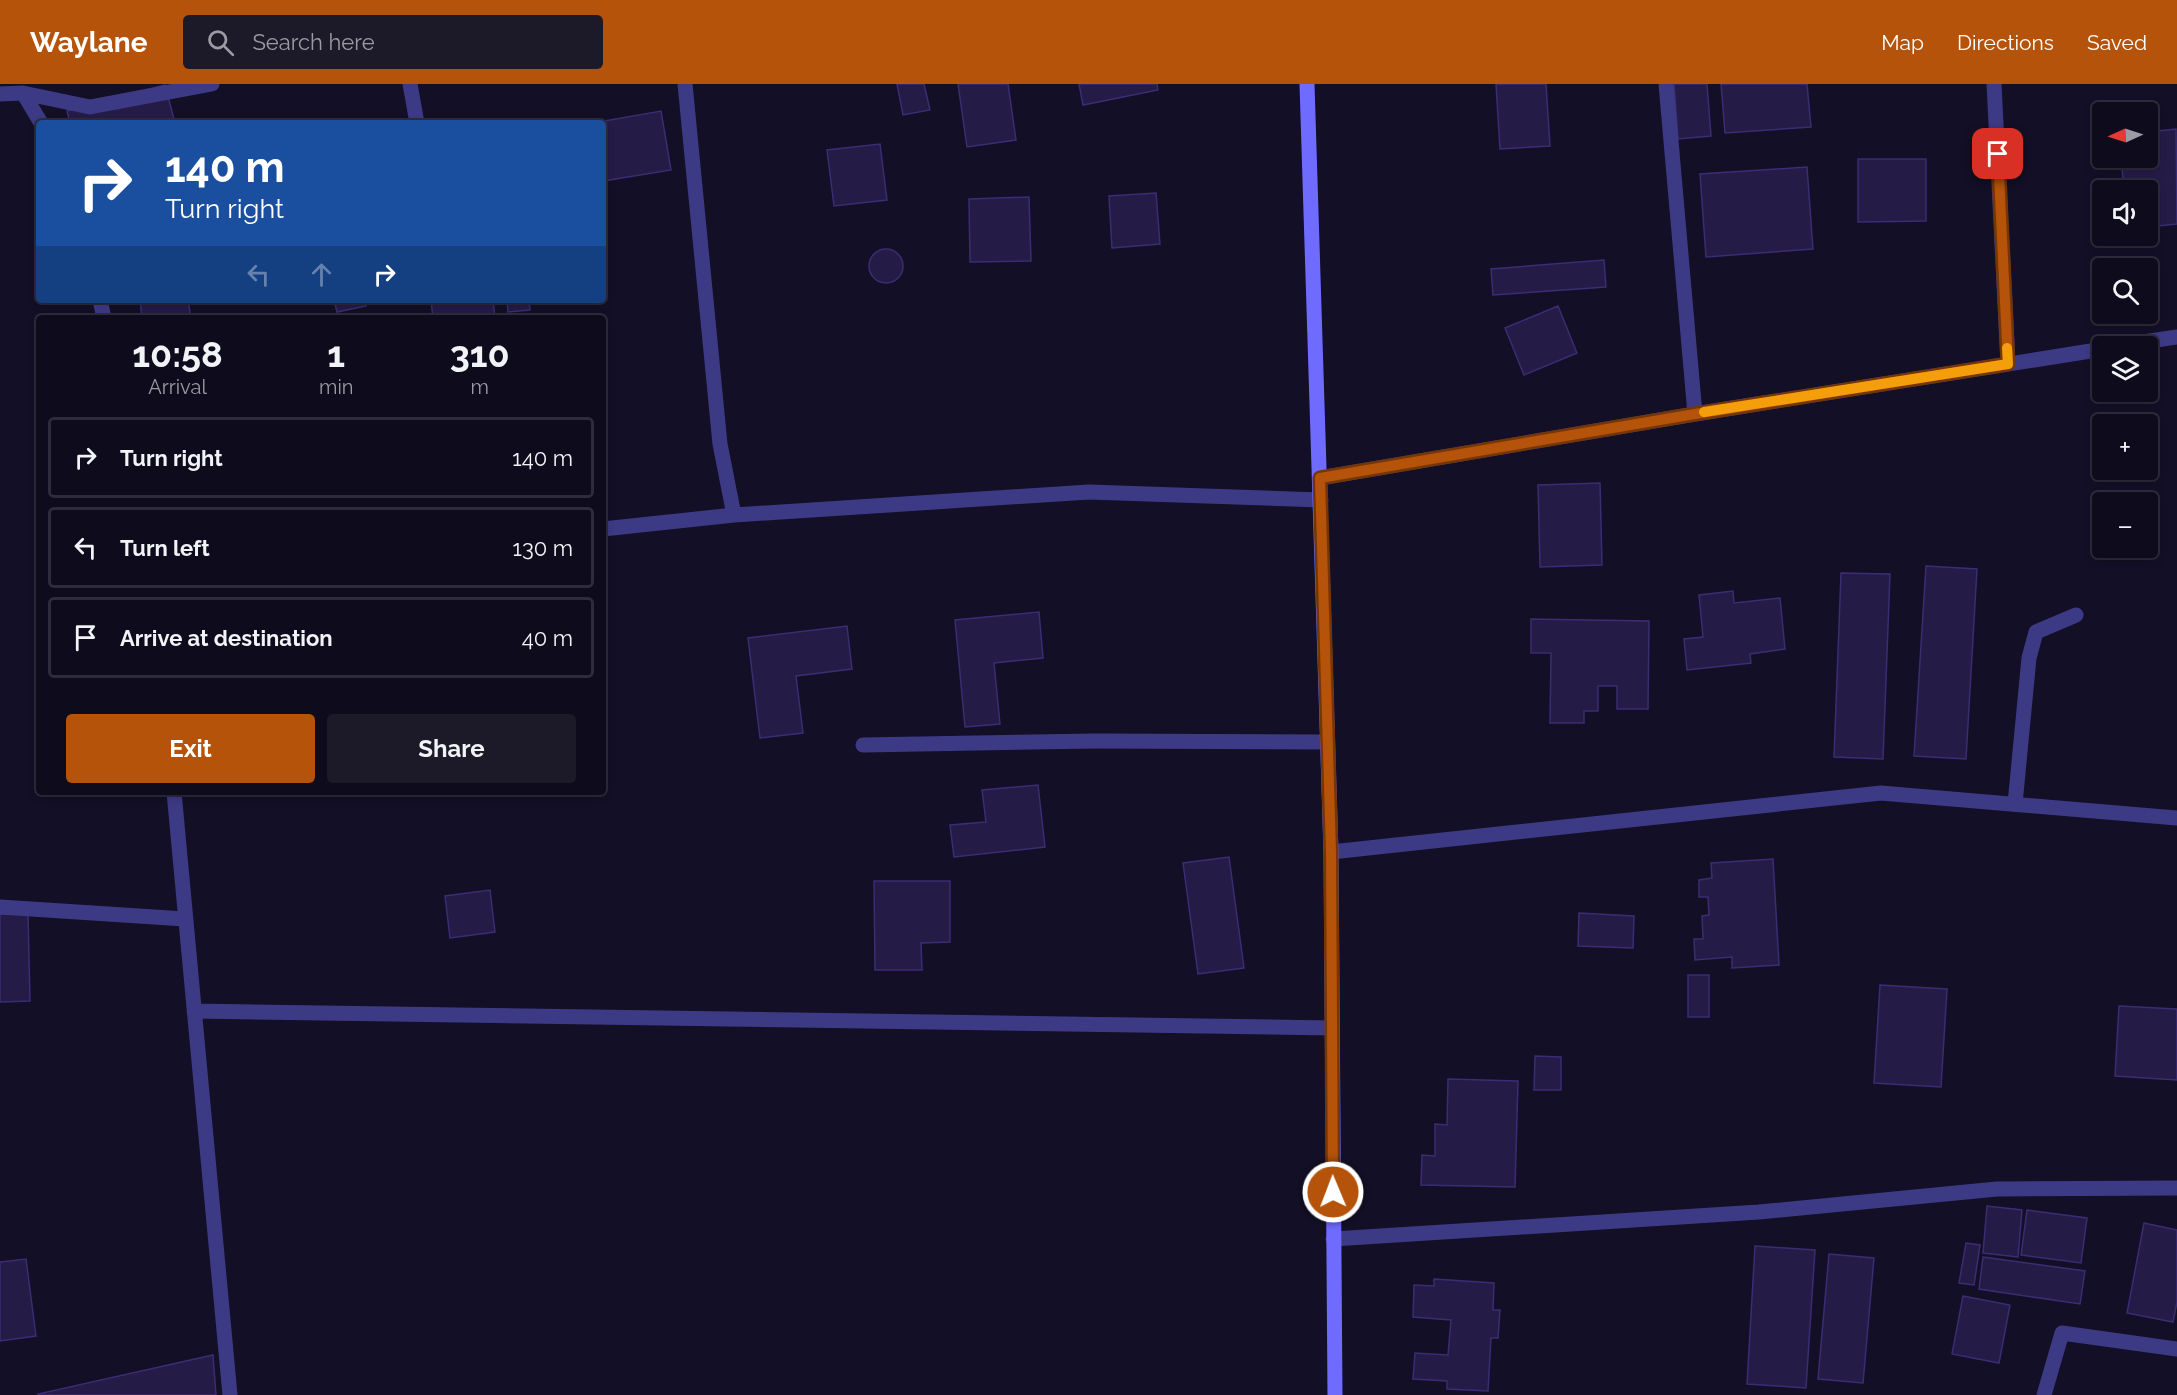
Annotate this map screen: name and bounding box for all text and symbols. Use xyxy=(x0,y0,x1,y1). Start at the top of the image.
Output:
search box xyxy=(183,15,603,69)
text: Waylane xyxy=(30,26,147,59)
icon: search xyxy=(204,26,237,59)
text: Search here xyxy=(252,29,375,55)
text: Map xyxy=(1881,30,1924,55)
text: Directions xyxy=(1957,30,2054,55)
text: Saved xyxy=(2087,30,2147,55)
north arrow xyxy=(2092,102,2158,168)
map controls xyxy=(2092,102,2158,558)
pin xyxy=(1972,128,2023,179)
icon: arrive xyxy=(1981,137,2014,170)
text: 140 m xyxy=(165,143,285,192)
icon: right xyxy=(66,144,144,222)
button: sound xyxy=(2092,180,2158,246)
text: Turn right xyxy=(165,193,284,224)
icon: left xyxy=(242,258,275,291)
icon: ahead xyxy=(305,258,338,291)
icon: right xyxy=(368,258,401,291)
button: search xyxy=(2092,258,2158,324)
text: 10:58 xyxy=(132,333,223,375)
text: 1 xyxy=(327,333,345,375)
text: 310 xyxy=(450,333,510,375)
button: layers xyxy=(2092,336,2158,402)
text: Arrival xyxy=(148,375,207,399)
text: min xyxy=(319,375,353,399)
text: m xyxy=(471,375,489,399)
button: + xyxy=(2092,414,2158,480)
icon: right xyxy=(69,441,102,474)
text: Turn right xyxy=(120,445,223,471)
text: 140 m xyxy=(512,445,573,471)
button: − xyxy=(2092,492,2158,558)
icon: left xyxy=(69,531,102,564)
text: Turn left xyxy=(120,535,210,561)
text: 130 m xyxy=(513,535,573,561)
icon: arrive xyxy=(69,621,102,654)
text: Arrive at destination xyxy=(120,625,333,651)
text: 40 m xyxy=(522,625,573,651)
button: Exit xyxy=(66,714,315,783)
button: Share xyxy=(327,714,576,783)
position arrow xyxy=(1301,1160,1365,1224)

